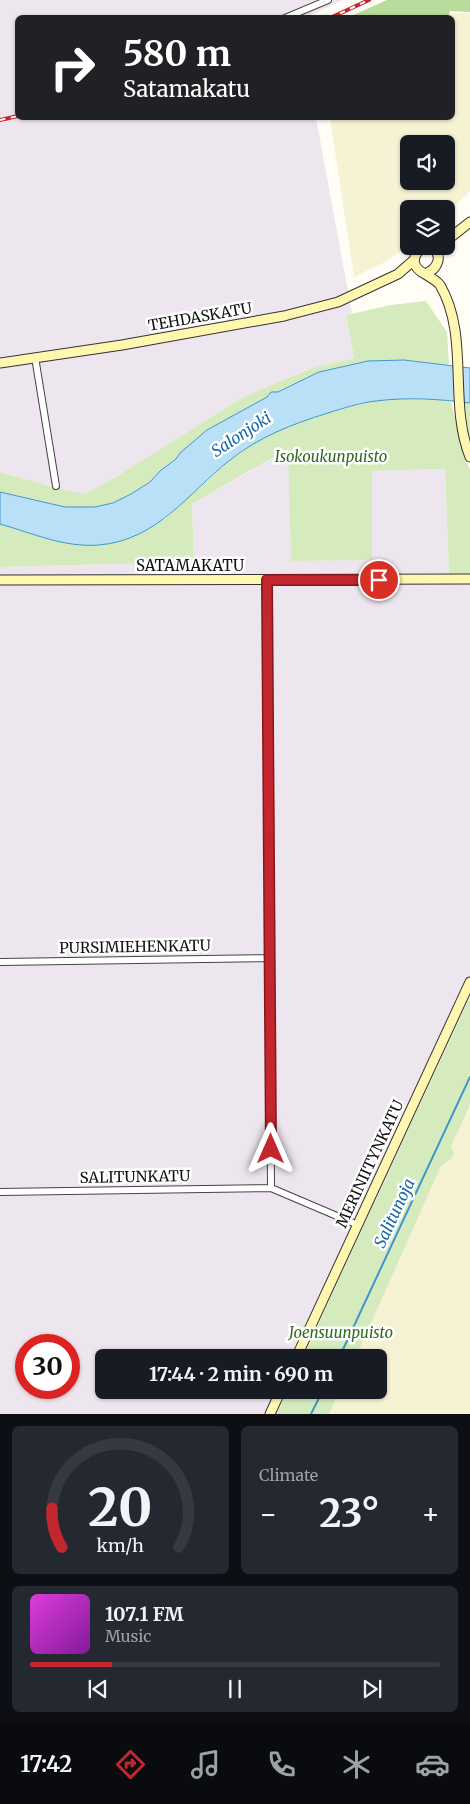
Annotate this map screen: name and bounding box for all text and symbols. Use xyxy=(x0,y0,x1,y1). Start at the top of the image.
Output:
text: 580 m xyxy=(123,32,231,76)
icon: right xyxy=(40,35,105,100)
text: Satamakatu xyxy=(123,75,250,103)
map controls xyxy=(400,135,455,255)
button: sound xyxy=(400,135,455,190)
button: layers xyxy=(400,200,455,255)
street label: TEHDASKATU xyxy=(147,298,253,335)
water label: Salonjoki xyxy=(207,407,275,461)
park label: Isokoukunpuisto xyxy=(275,447,387,466)
street label: SATAMAKATU xyxy=(136,556,244,575)
pin xyxy=(358,559,400,601)
icon: arrive xyxy=(365,566,393,594)
street label: PURSIMIEHENKATU xyxy=(59,936,211,957)
street label: MERINIITYNKATU xyxy=(332,1097,407,1231)
position arrow xyxy=(244,1122,296,1174)
street label: SALITUNKATU xyxy=(80,1166,190,1187)
water label: Salitunoja xyxy=(369,1175,419,1251)
park label: Joensuunpuisto xyxy=(287,1323,393,1342)
speed limit sign: 30 xyxy=(15,1334,80,1399)
text: 17:44 · 2 min · 690 m xyxy=(149,1362,333,1386)
text: Climate xyxy=(259,1465,318,1485)
text: 20 xyxy=(88,1475,153,1540)
text: 23° xyxy=(319,1490,380,1537)
text: − xyxy=(259,1496,278,1532)
text: + xyxy=(421,1496,440,1532)
text: km/h xyxy=(97,1534,144,1557)
text: 107.1 FM xyxy=(105,1602,184,1626)
text: Music xyxy=(105,1626,151,1646)
icon: previous xyxy=(84,1675,112,1703)
icon: pause xyxy=(221,1675,249,1703)
icon: next xyxy=(358,1675,386,1703)
icon: directions xyxy=(113,1747,148,1782)
icon: music xyxy=(188,1747,223,1782)
icon: phone xyxy=(264,1747,299,1782)
icon: climate xyxy=(339,1747,374,1782)
icon: car xyxy=(415,1747,450,1782)
text: 17:42 xyxy=(20,1750,72,1778)

